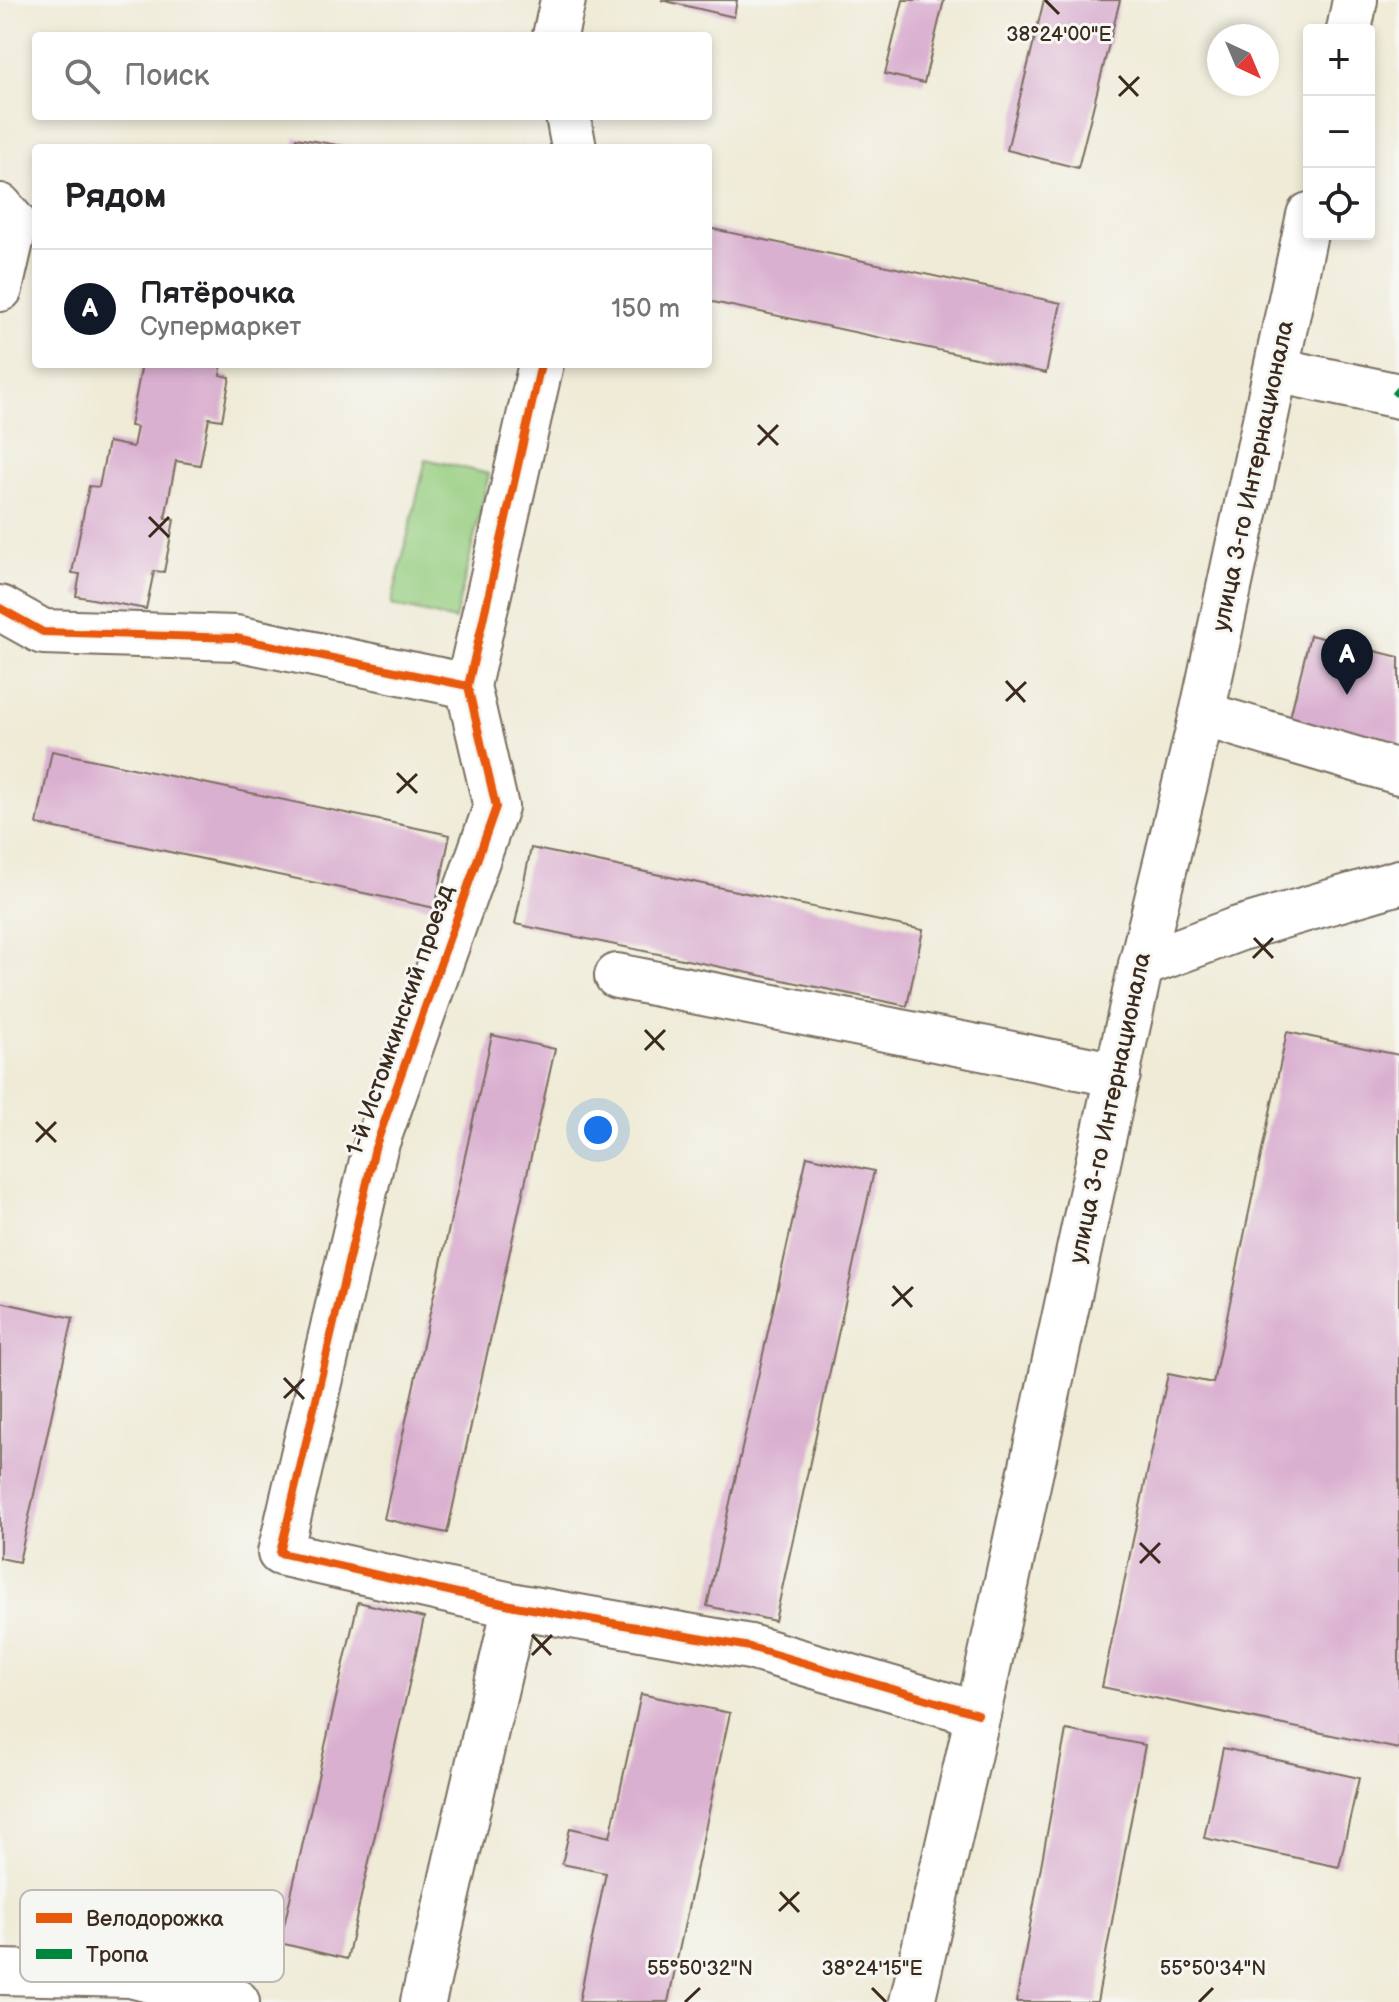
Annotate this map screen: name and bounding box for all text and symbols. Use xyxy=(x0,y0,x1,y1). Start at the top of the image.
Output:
text: 38°24'00"E xyxy=(1006,23,1112,47)
north arrow xyxy=(1207,24,1279,96)
map controls xyxy=(1303,24,1375,240)
button: + xyxy=(1303,24,1375,96)
search box xyxy=(32,32,712,120)
icon: search xyxy=(60,54,104,98)
text: Поиск xyxy=(124,58,210,94)
button: − xyxy=(1303,96,1375,168)
button: locate xyxy=(1303,168,1375,240)
text: Рядом xyxy=(64,176,166,217)
text: Пятёрочка xyxy=(140,276,295,312)
text: A xyxy=(82,294,98,325)
text: 150 m xyxy=(611,294,680,325)
text: Супермаркет xyxy=(140,312,301,343)
street label: улица 3-го Интернационала xyxy=(1206,318,1300,634)
pin: A xyxy=(1321,629,1373,695)
street label: 1-й Истомкинский проезд xyxy=(340,881,460,1159)
street label: улица 3-го Интернационала xyxy=(1063,950,1157,1266)
your location xyxy=(578,1110,618,1150)
legend xyxy=(20,1890,284,1982)
text: Велодорожка xyxy=(86,1906,224,1933)
text: Тропа xyxy=(86,1942,148,1969)
text: 55°50'32"N xyxy=(647,1957,753,1981)
text: 38°24'15"E xyxy=(821,1957,923,1981)
text: 55°50'34"N xyxy=(1160,1957,1266,1981)

